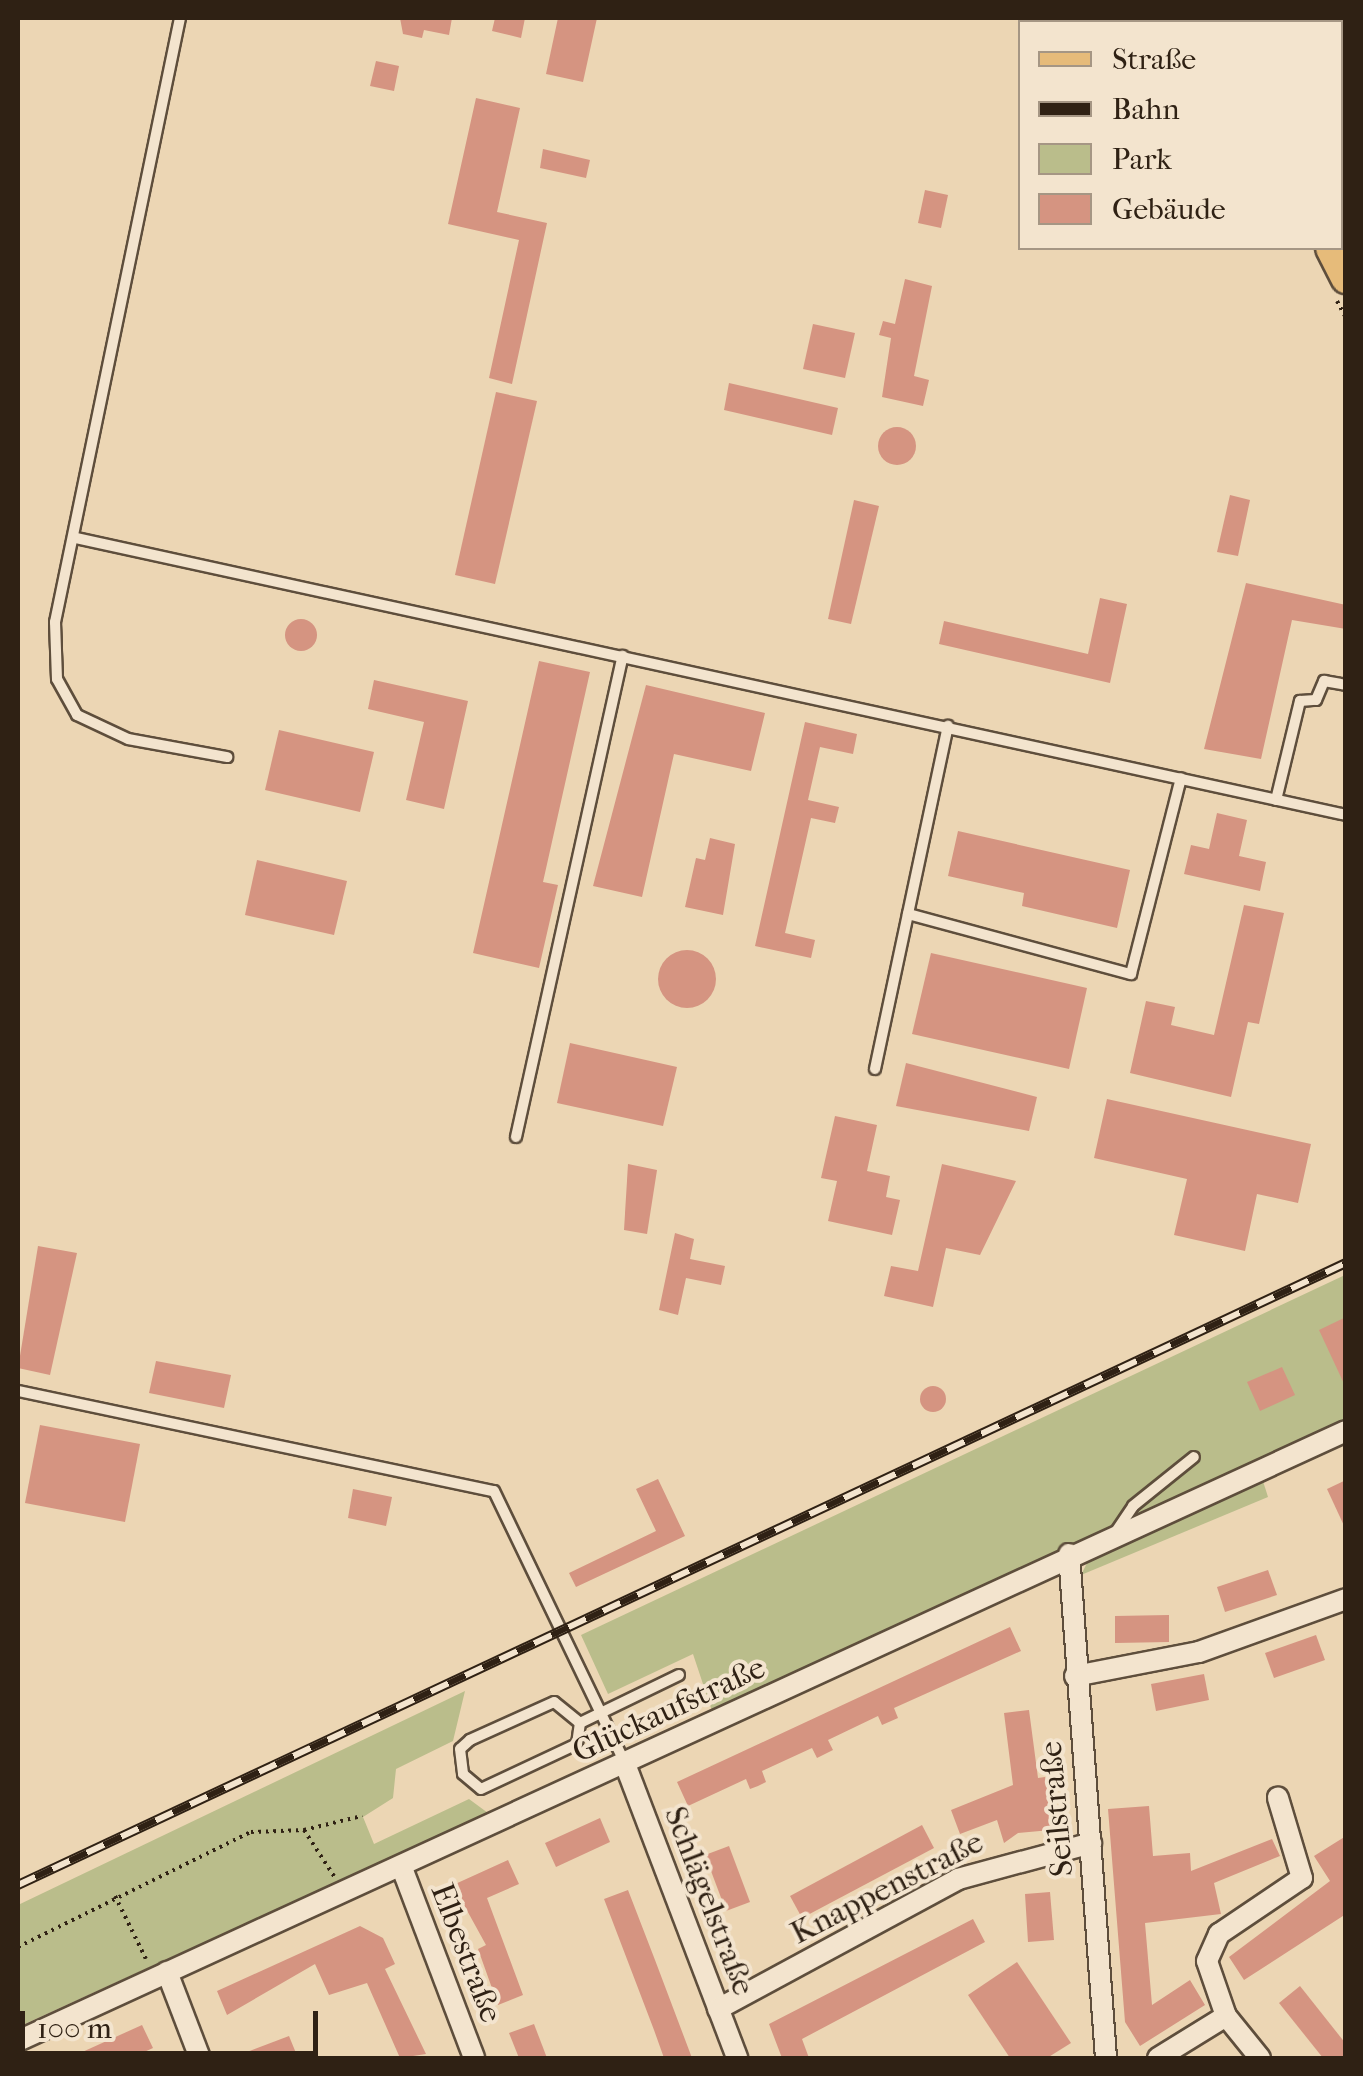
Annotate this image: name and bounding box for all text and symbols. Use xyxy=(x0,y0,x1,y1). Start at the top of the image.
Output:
legend xyxy=(1018,20,1343,250)
text: Straße xyxy=(1112,42,1196,77)
text: Bahn xyxy=(1112,92,1180,127)
text: Park xyxy=(1112,142,1172,177)
text: Gebäude xyxy=(1112,192,1226,227)
street label: Glückaufstraße xyxy=(567,1649,771,1771)
street label: Seilstraße xyxy=(1032,1740,1082,1878)
street label: Schlägelstraße xyxy=(655,1801,763,2001)
street label: Knappenstraße xyxy=(784,1823,990,1953)
street label: Elbestraße xyxy=(422,1878,510,2028)
scale bar xyxy=(25,1991,322,2053)
text: 100 m xyxy=(37,2011,112,2046)

